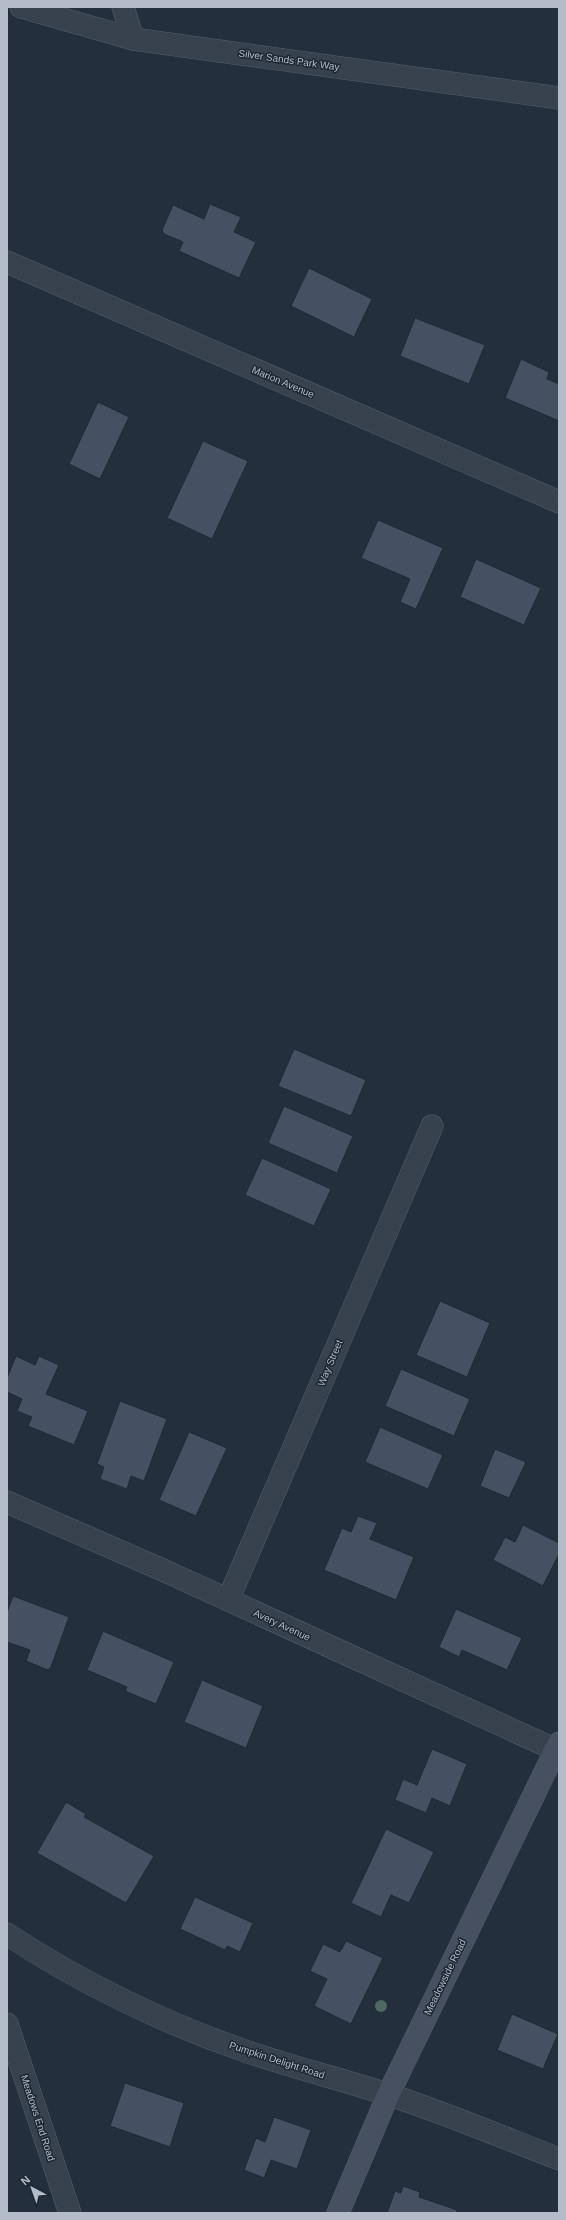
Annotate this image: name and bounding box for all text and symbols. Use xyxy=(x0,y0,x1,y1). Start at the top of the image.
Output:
street label: Silver Sands Park Way xyxy=(238,47,340,73)
street label: Marion Avenue xyxy=(250,364,316,400)
street label: Way Street xyxy=(315,1338,345,1388)
street label: Avery Avenue xyxy=(252,1607,313,1643)
street label: Meadowside Road xyxy=(422,1937,468,2017)
street label: Pumpkin Delight Road xyxy=(228,2039,326,2081)
street label: Meadows End Road xyxy=(19,2073,57,2163)
north arrow xyxy=(12,2168,52,2208)
text: N xyxy=(19,2173,32,2188)

